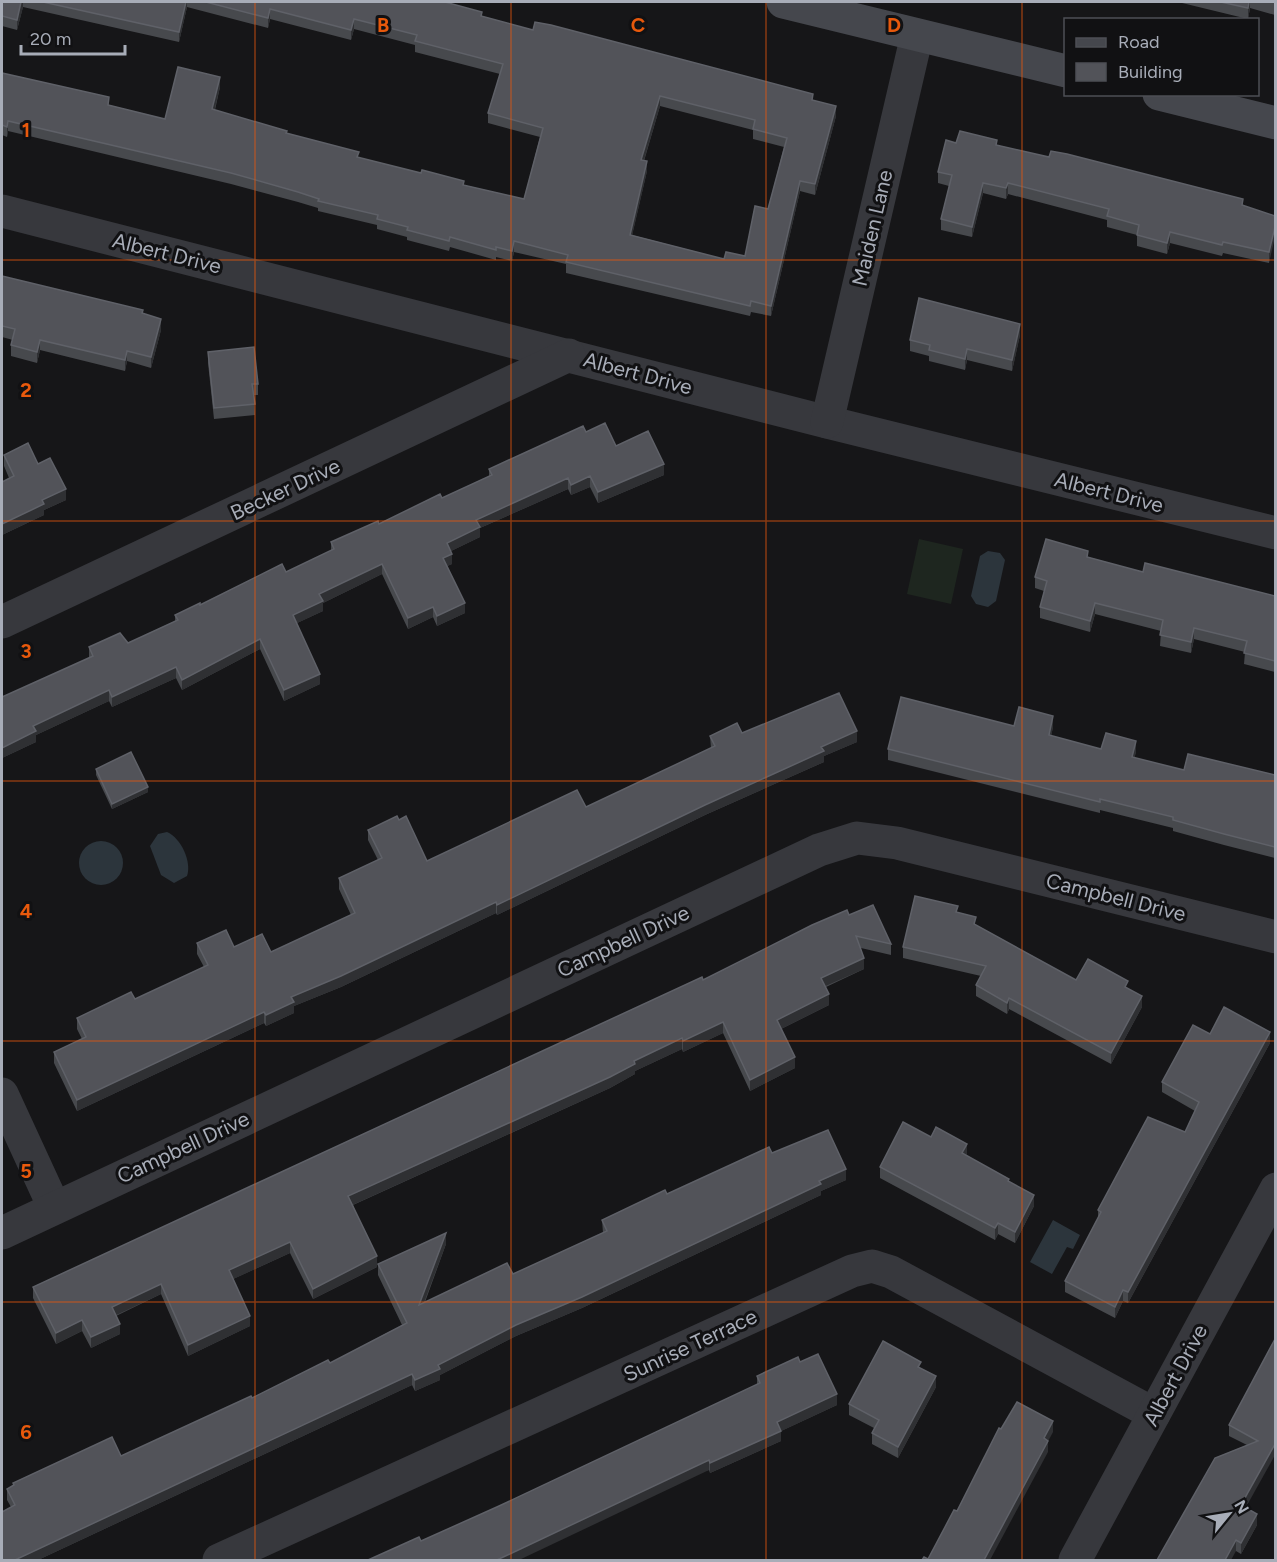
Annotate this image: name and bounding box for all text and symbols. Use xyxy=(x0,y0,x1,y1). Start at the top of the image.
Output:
text: B xyxy=(377,13,389,37)
text: C xyxy=(631,13,645,37)
text: D xyxy=(887,13,901,37)
scale bar xyxy=(21,18,124,56)
legend xyxy=(1064,18,1259,96)
text: 20 m xyxy=(30,28,71,50)
text: Road xyxy=(1118,31,1159,53)
text: Building xyxy=(1118,61,1183,83)
text: 1 xyxy=(22,118,30,142)
street label: Maiden Lane xyxy=(846,167,898,289)
street label: Albert Drive xyxy=(110,227,224,279)
street label: Albert Drive xyxy=(581,347,695,399)
text: 2 xyxy=(20,378,32,402)
street label: Becker Drive xyxy=(226,453,344,525)
street label: Albert Drive xyxy=(1052,466,1166,518)
text: 3 xyxy=(20,639,32,663)
street label: Campbell Drive xyxy=(1044,868,1188,926)
text: 4 xyxy=(20,899,33,923)
street label: Campbell Drive xyxy=(553,899,693,983)
street label: Campbell Drive xyxy=(113,1105,253,1189)
text: 5 xyxy=(20,1159,32,1183)
street label: Sunrise Terrace xyxy=(619,1303,761,1387)
street label: Albert Drive xyxy=(1138,1320,1212,1430)
text: 6 xyxy=(20,1420,32,1444)
north arrow xyxy=(1199,1484,1259,1544)
text: N xyxy=(1230,1497,1253,1517)

